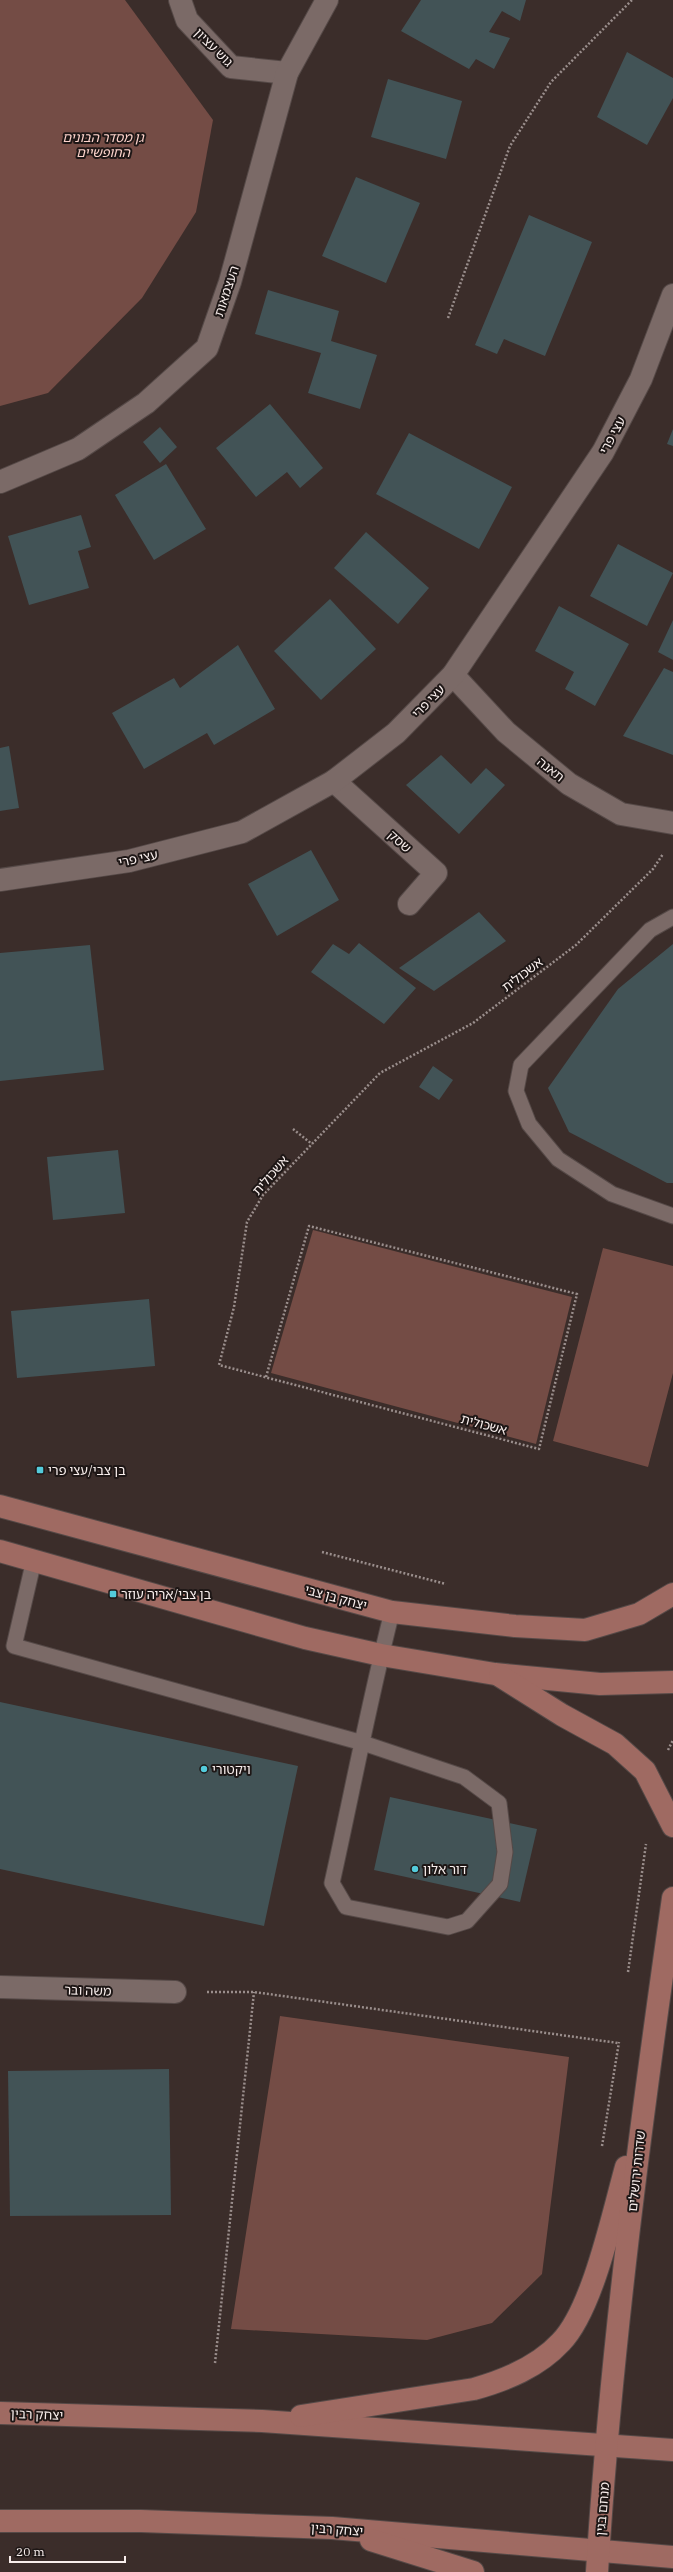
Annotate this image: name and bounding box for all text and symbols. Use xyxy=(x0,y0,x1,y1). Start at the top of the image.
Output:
street label: גוש עציון xyxy=(191,24,237,70)
park label: גן מסדר הבונים החופשיים xyxy=(62,129,145,161)
street label: העצמאות xyxy=(210,263,243,319)
street label: עצי פרי xyxy=(596,413,629,457)
street label: עצי פרי xyxy=(408,681,449,722)
street label: תאנה xyxy=(534,753,568,785)
street label: שסק xyxy=(384,826,415,856)
street label: עצי פרי xyxy=(117,846,160,871)
street label: אשכולית xyxy=(498,953,546,995)
street label: אשכולית xyxy=(249,1152,292,1199)
street label: אשכולית xyxy=(459,1410,509,1439)
place label: בן צבי/עצי פרי xyxy=(48,1462,126,1479)
marker: בן צבי/עצי פרי xyxy=(35,1465,45,1475)
street label: יצחק בן צבי xyxy=(303,1581,369,1614)
place label: בן צבי/אריה עוזר xyxy=(121,1586,211,1603)
marker: בן צבי/אריה עוזר xyxy=(108,1589,118,1599)
place label: ויקטורי xyxy=(212,1761,251,1778)
marker: ויקטורי xyxy=(199,1764,209,1774)
place label: דור אלון xyxy=(423,1861,467,1878)
marker: דור אלון xyxy=(410,1864,420,1874)
street label: משה ובר xyxy=(64,1981,112,2000)
street label: שדרות ירושלים xyxy=(624,2130,649,2213)
street label: יצחק רבין xyxy=(10,2405,64,2424)
street label: מנחם בגין xyxy=(592,2481,613,2537)
street label: יצחק רבין xyxy=(310,2519,364,2540)
scale bar xyxy=(10,2538,125,2564)
text: 20 m xyxy=(16,2544,45,2559)

